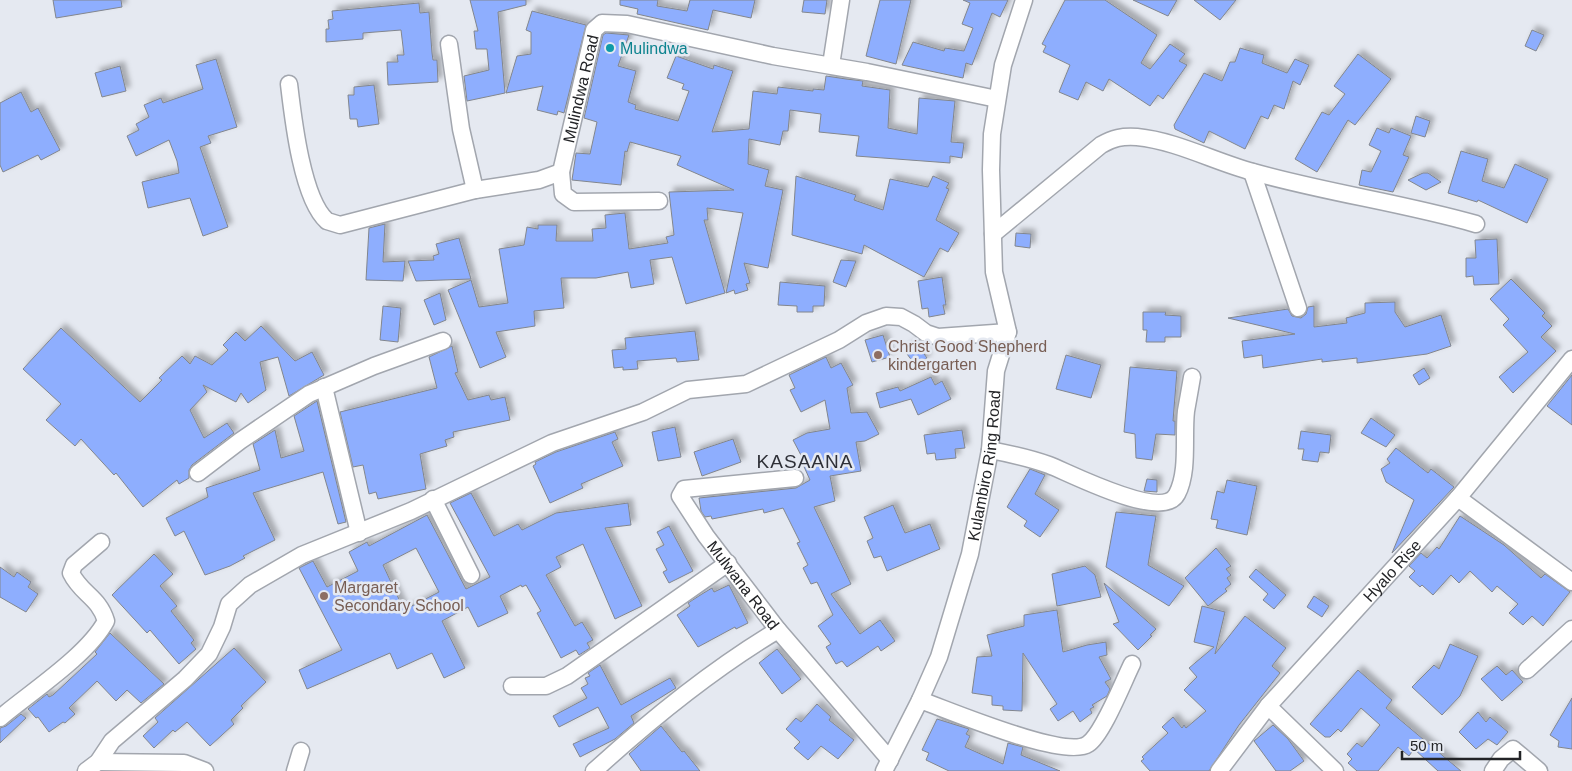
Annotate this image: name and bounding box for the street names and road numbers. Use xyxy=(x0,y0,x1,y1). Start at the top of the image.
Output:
street label: Mulindwa Road xyxy=(560,33,601,144)
street label: Kulambiro Ring Road xyxy=(964,390,1003,542)
street label: Hyalo Rise xyxy=(1359,536,1424,605)
street label: Mulwana Road xyxy=(704,537,783,633)

